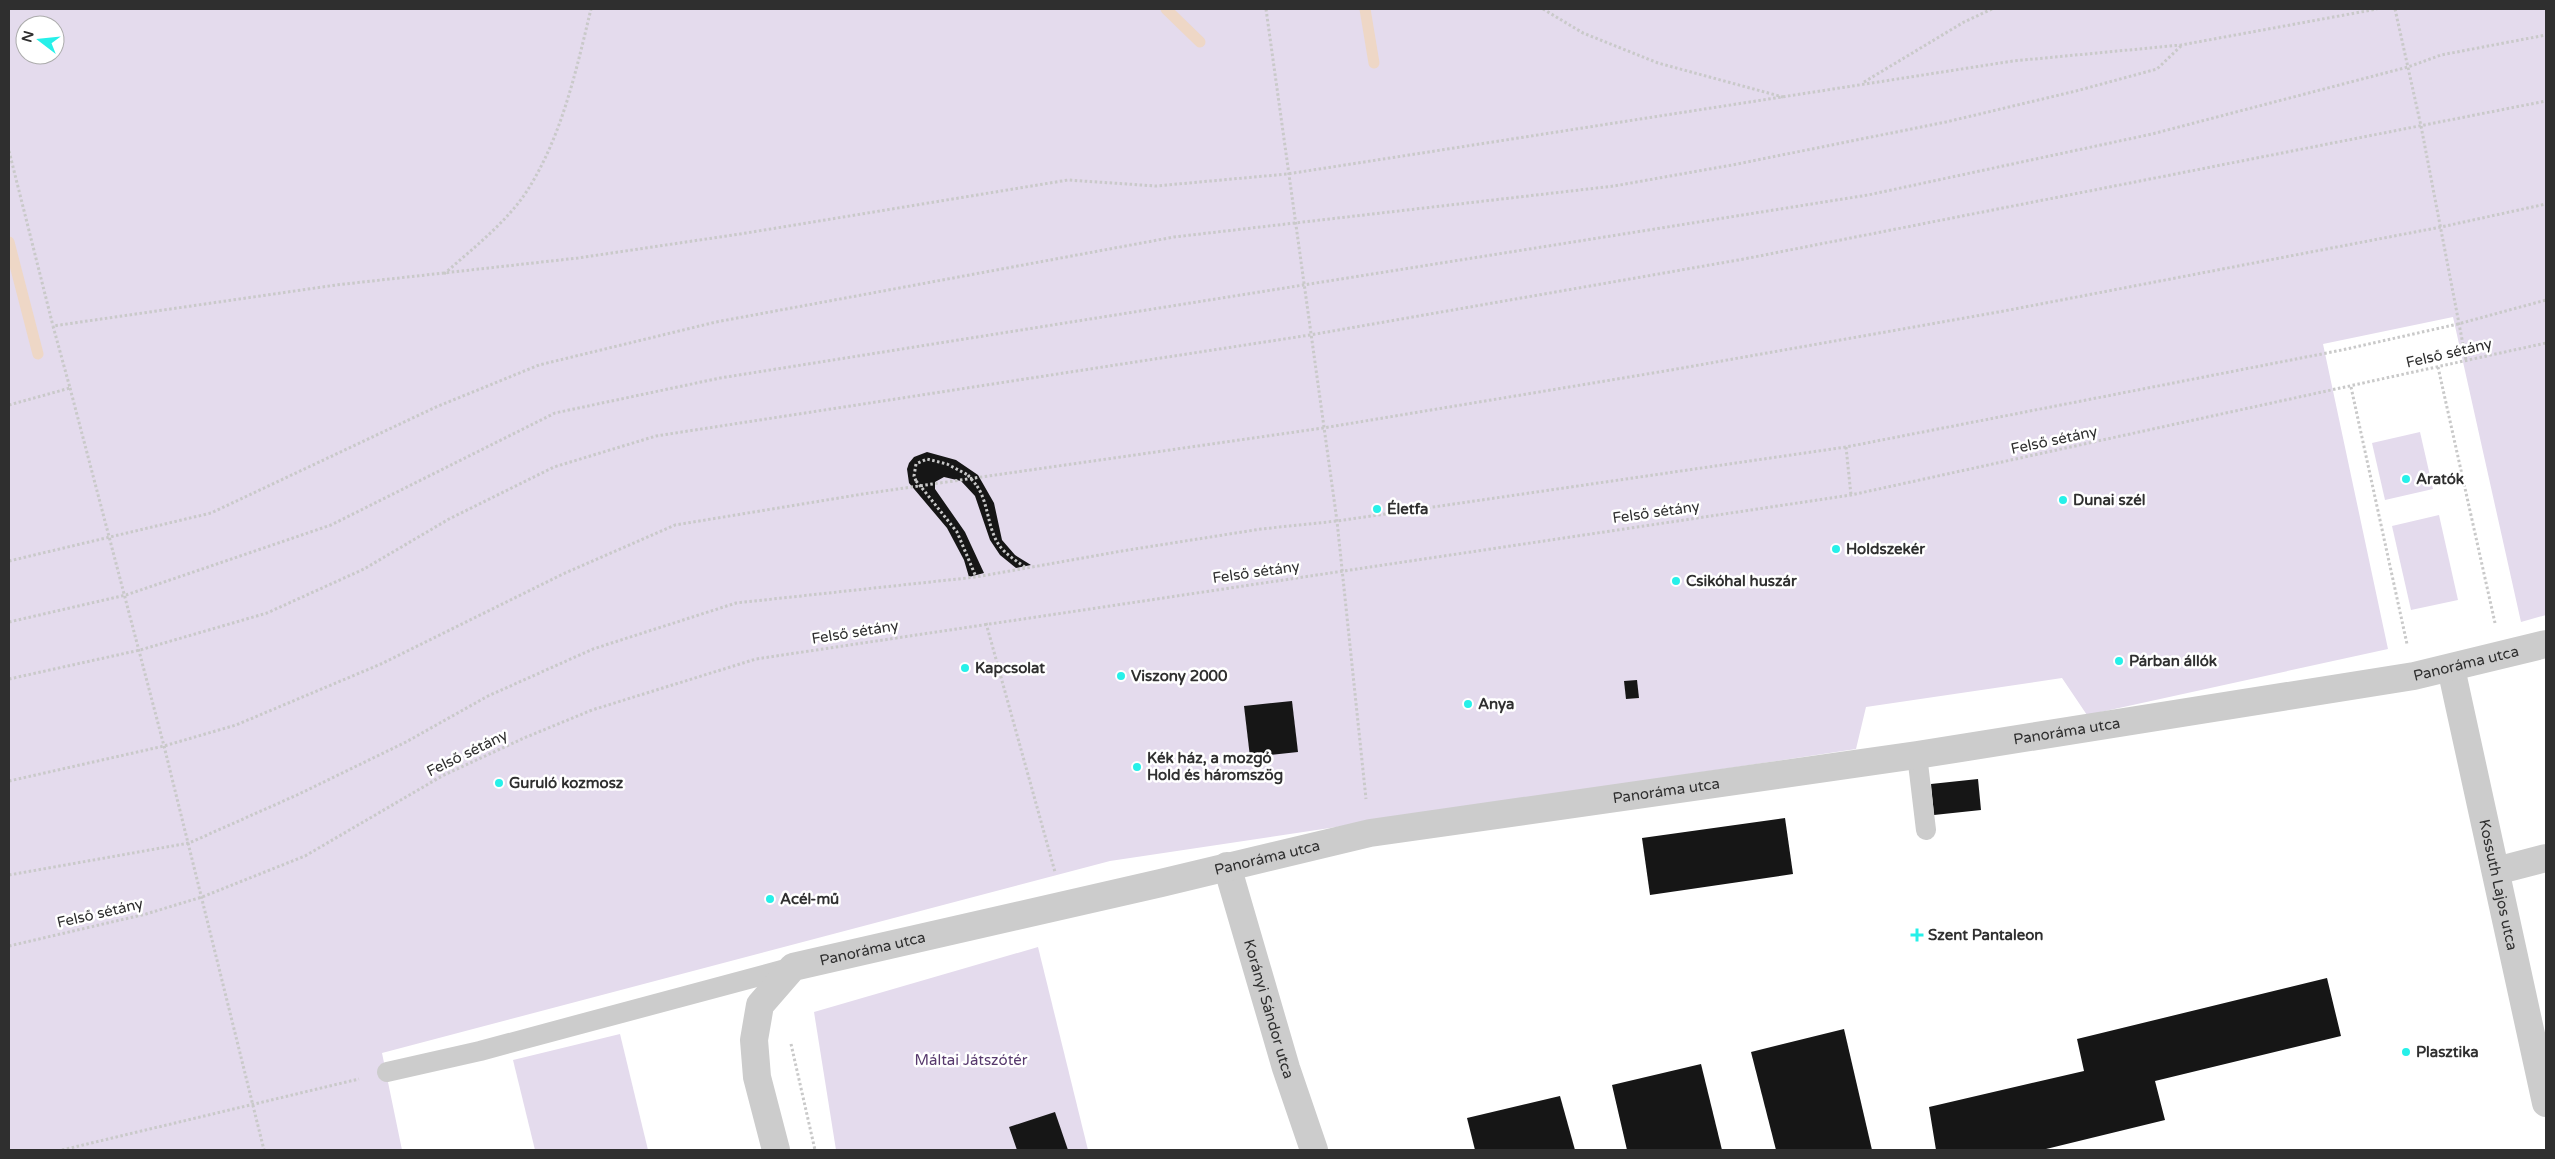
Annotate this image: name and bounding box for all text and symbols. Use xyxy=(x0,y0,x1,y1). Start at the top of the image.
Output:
north arrow xyxy=(15,15,65,65)
text: N xyxy=(18,29,38,44)
street label: Felső sétány xyxy=(2404,334,2494,372)
street label: Felső sétány xyxy=(2009,422,2099,458)
place label: Aratók xyxy=(2416,470,2464,488)
marker: Aratók xyxy=(2400,473,2412,485)
place label: Dunai szél xyxy=(2073,491,2145,509)
marker: Dunai szél xyxy=(2057,494,2069,506)
street label: Felső sétány xyxy=(1611,497,1701,527)
place label: Életfa xyxy=(1387,499,1428,518)
marker: Életfa xyxy=(1371,503,1383,515)
place label: Holdszekér xyxy=(1846,540,1925,558)
marker: Holdszekér xyxy=(1830,543,1842,555)
street label: Felső sétány xyxy=(1211,557,1301,587)
place label: Csikóhal huszár xyxy=(1686,572,1797,590)
marker: Csikóhal huszár xyxy=(1670,575,1682,587)
street label: Felső sétány xyxy=(810,616,900,648)
street label: Panoráma utca xyxy=(2411,642,2521,685)
place label: Párban állók xyxy=(2129,652,2217,670)
marker: Párban állók xyxy=(2113,655,2125,667)
place label: Kapcsolat xyxy=(975,659,1045,678)
marker: Kapcsolat xyxy=(959,662,971,674)
place label: Viszony 2000 xyxy=(1131,667,1228,686)
marker: Viszony 2000 xyxy=(1115,670,1127,682)
place label: Anya xyxy=(1478,695,1515,714)
marker: Anya xyxy=(1462,698,1474,710)
street label: Panoráma utca xyxy=(2012,714,2122,749)
street label: Felső sétány xyxy=(424,726,510,780)
place label: Kék ház, a mozgó Hold és háromszög xyxy=(1147,749,1283,785)
marker: Kék ház, a mozgó Hold és háromszög xyxy=(1131,761,1143,773)
place label: Guruló kozmosz xyxy=(509,774,624,792)
street label: Panoráma utca xyxy=(1612,774,1721,807)
marker: Guruló kozmosz xyxy=(493,777,505,789)
street label: Kossuth Lajos utca xyxy=(2475,818,2521,952)
street label: Panoráma utca xyxy=(1213,836,1322,879)
place label: Acél-mű xyxy=(780,890,839,908)
marker: Acél-mű xyxy=(764,893,776,905)
street label: Felső sétány xyxy=(55,894,145,932)
place label: Szent Pantaleon xyxy=(1928,926,2044,944)
street label: Panoráma utca xyxy=(818,928,927,970)
marker: Szent Pantaleon xyxy=(1910,928,1924,942)
street label: Korányi Sándor utca xyxy=(1240,937,1298,1081)
place label: Plasztika xyxy=(2416,1043,2479,1061)
marker: Plasztika xyxy=(2400,1046,2412,1058)
park label: Máltai Játszótér xyxy=(914,1051,1028,1069)

